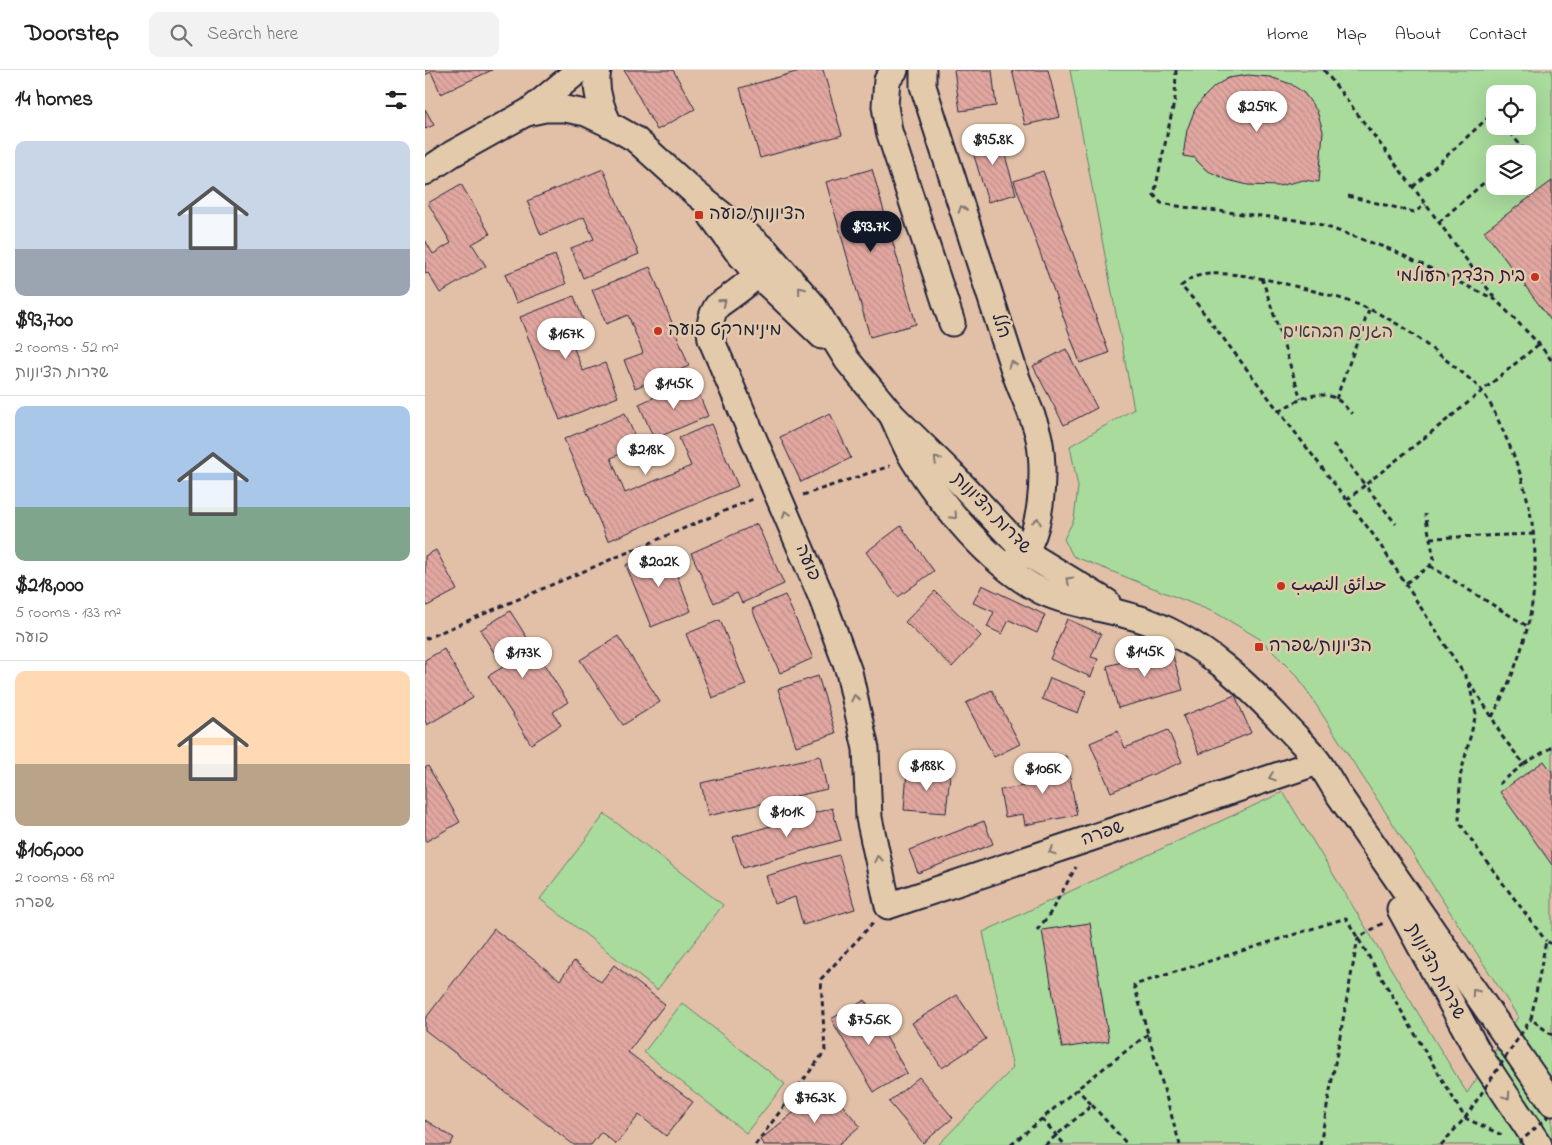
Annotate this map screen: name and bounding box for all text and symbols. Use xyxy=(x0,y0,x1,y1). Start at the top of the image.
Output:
search box xyxy=(149,12,499,57)
text: Doorstep xyxy=(25,17,119,52)
icon: search xyxy=(167,21,195,49)
text: Search here xyxy=(207,21,298,48)
text: Home xyxy=(1267,22,1308,48)
text: Map xyxy=(1336,22,1367,48)
text: About xyxy=(1395,22,1441,48)
text: Contact xyxy=(1469,22,1527,48)
text: 14 homes xyxy=(15,85,93,115)
map controls xyxy=(1486,85,1536,195)
button: locate xyxy=(1486,85,1536,135)
icon: filters xyxy=(382,86,410,114)
pin: $259K xyxy=(1222,90,1292,133)
text: $259K xyxy=(1237,95,1277,119)
pin: $95.8K xyxy=(952,124,1034,166)
text: $95.8K xyxy=(973,128,1013,152)
button: layers xyxy=(1486,145,1536,195)
icon: home xyxy=(168,173,258,263)
place label: הציונות/פועה xyxy=(709,202,806,228)
one-way arrow xyxy=(958,205,968,214)
marker: הציונות/פועה xyxy=(693,209,705,221)
pin: $93.7K xyxy=(830,210,912,253)
text: $93.7K xyxy=(852,215,890,239)
place label: בית הצדק העולמי xyxy=(1396,264,1525,290)
marker: בית הצדק העולמי xyxy=(1529,271,1541,283)
one-way arrow xyxy=(797,287,806,296)
one-way arrow xyxy=(717,299,726,307)
text: $93,700 xyxy=(15,306,73,336)
street label: הלל xyxy=(984,310,1016,342)
pin: $167K xyxy=(531,318,601,360)
place label: מינימרקט פועה xyxy=(668,318,782,344)
park label: הגנים הבהאים xyxy=(1283,320,1393,346)
text: $167K xyxy=(548,322,584,346)
marker: מינימרקט פועה xyxy=(652,325,664,337)
text: 2 rooms · 52 m² xyxy=(15,336,119,360)
one-way arrow xyxy=(1007,360,1017,368)
text: שדרות הציונות xyxy=(15,361,109,385)
pin: $145K xyxy=(639,368,709,410)
text: $145K xyxy=(655,372,693,396)
pin: $218K xyxy=(611,434,681,476)
text: $218K xyxy=(628,438,664,462)
icon: home xyxy=(168,439,258,529)
one-way arrow xyxy=(934,456,943,465)
street label: שדרות הציונות xyxy=(945,467,1037,561)
one-way arrow xyxy=(782,510,793,519)
one-way arrow xyxy=(948,510,957,519)
one-way arrow xyxy=(1031,516,1042,525)
street label: פועה xyxy=(788,541,826,585)
pin: $202K xyxy=(624,546,694,588)
text: $202K xyxy=(639,550,679,574)
text: $218,000 xyxy=(15,571,84,601)
place label: حدائق النصب xyxy=(1291,573,1387,599)
one-way arrow xyxy=(1066,576,1075,586)
marker: حدائق النصب xyxy=(1275,580,1287,592)
text: 5 rooms · 133 m² xyxy=(15,601,121,625)
text: פועה xyxy=(15,626,49,650)
place label: הציונות/שפרה xyxy=(1269,634,1372,660)
pin: $173K xyxy=(488,636,558,679)
pin: $145K xyxy=(1110,636,1180,678)
text: $145K xyxy=(1126,640,1164,664)
text: $173K xyxy=(505,641,541,665)
marker: הציונות/שפרה xyxy=(1253,641,1265,653)
one-way arrow xyxy=(850,694,861,703)
icon: home xyxy=(168,704,258,794)
pin: $188K xyxy=(892,750,962,792)
pin: $106K xyxy=(1008,752,1078,795)
text: $188K xyxy=(910,754,944,778)
text: $106K xyxy=(1025,757,1061,781)
one-way arrow xyxy=(1268,771,1277,781)
pin: $101K xyxy=(752,796,822,838)
text: $101K xyxy=(770,800,804,824)
street label: שפרה xyxy=(1078,815,1128,853)
text: $106,000 xyxy=(15,836,84,866)
one-way arrow xyxy=(1048,845,1056,855)
one-way arrow xyxy=(873,854,884,863)
text: 2 rooms · 68 m² xyxy=(15,866,115,890)
text: שפרה xyxy=(15,891,54,915)
street label: שדרות הציונות xyxy=(1399,919,1471,1025)
one-way arrow xyxy=(1472,988,1481,998)
pin: $75.6K xyxy=(828,1004,910,1046)
text: $75.6K xyxy=(847,1008,891,1032)
pin: $76.3K xyxy=(774,1082,856,1124)
text: $76.3K xyxy=(795,1086,835,1110)
one-way arrow xyxy=(1501,1091,1510,1100)

